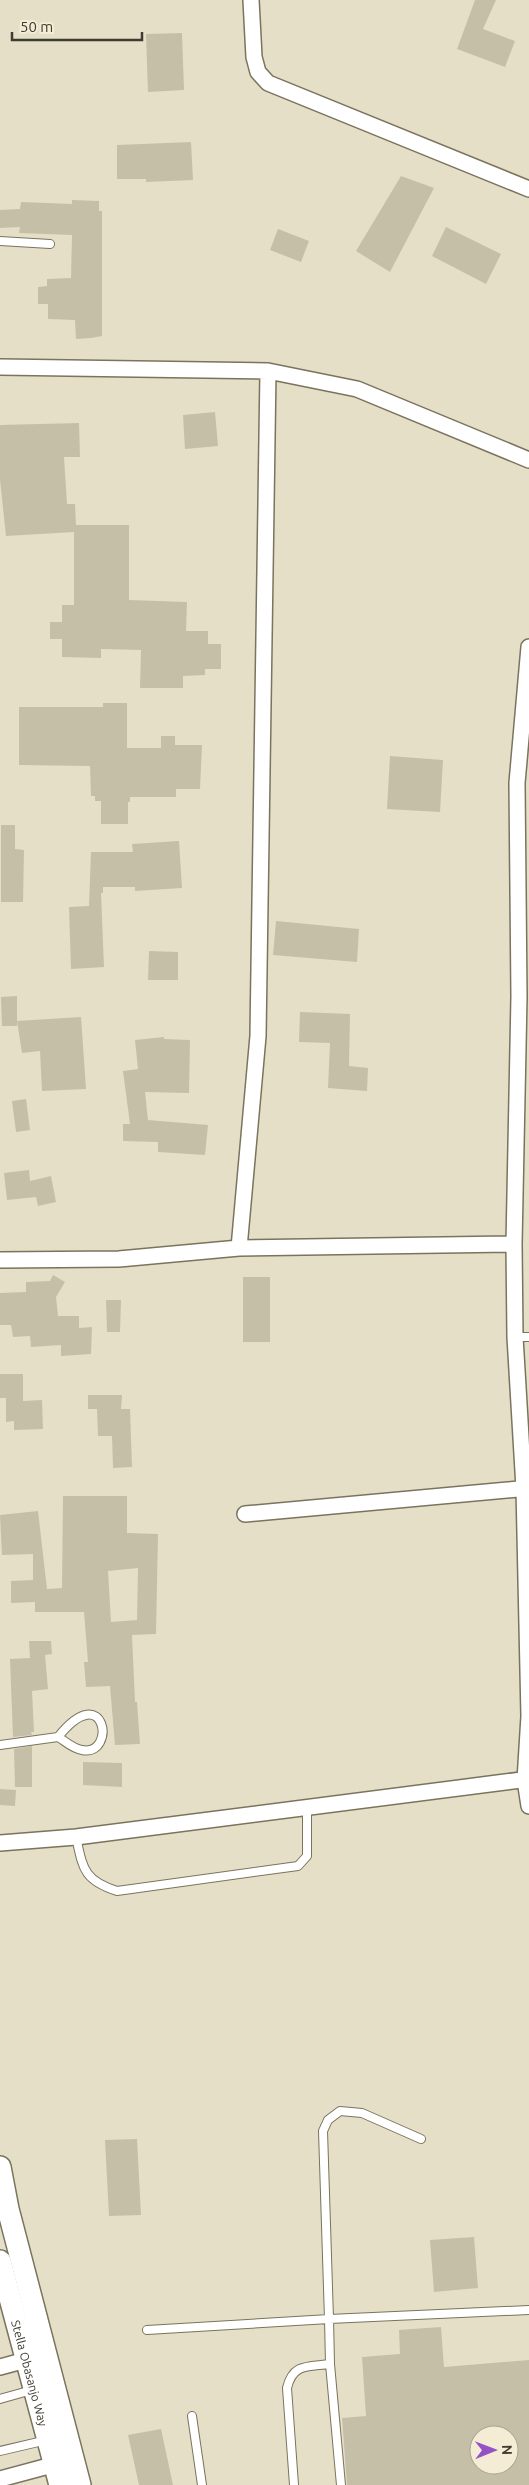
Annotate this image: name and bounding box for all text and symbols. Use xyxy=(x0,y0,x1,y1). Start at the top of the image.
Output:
scale bar xyxy=(12,10,142,42)
text: 50 m xyxy=(20,18,53,35)
street label: Stella Obasanjo Way xyxy=(10,2319,50,2428)
north arrow xyxy=(469,2425,519,2475)
text: N xyxy=(499,2444,515,2455)

